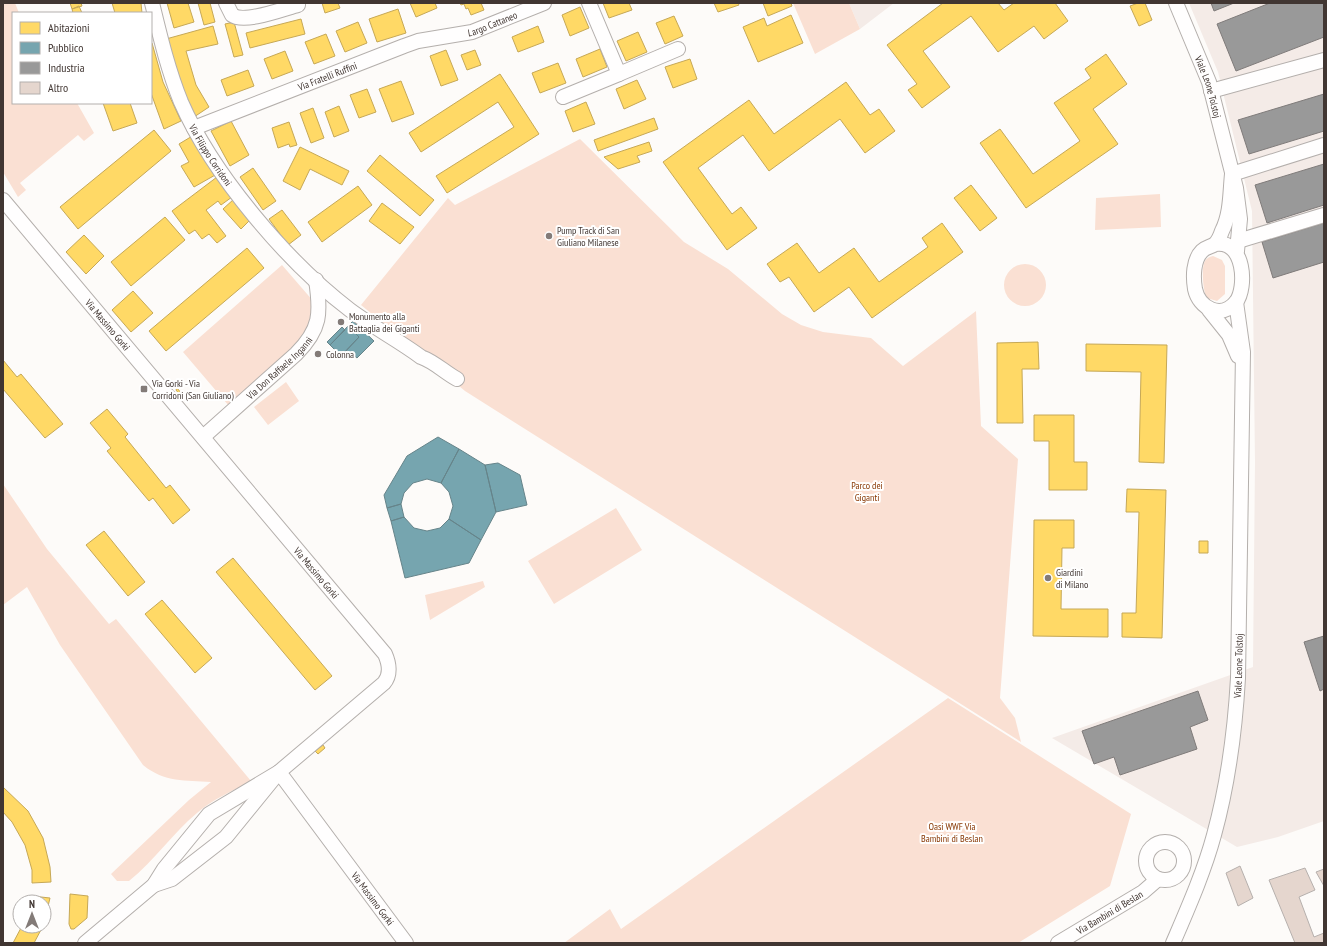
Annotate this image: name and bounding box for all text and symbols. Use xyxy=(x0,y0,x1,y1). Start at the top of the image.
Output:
street label: Largo Cattaneo xyxy=(467,8,519,39)
legend xyxy=(12,12,152,104)
text: Abitazioni xyxy=(48,20,90,35)
text: Pubblico xyxy=(48,40,83,55)
street label: Viale Leone Tolstoj xyxy=(1192,53,1224,119)
street label: Via Fratelli Ruffini xyxy=(295,59,359,94)
text: Industria xyxy=(48,60,85,75)
text: Altro xyxy=(48,80,68,95)
street label: Via Filippo Corridoni xyxy=(186,121,235,188)
place label: Pump Track di San Giuliano Milanese xyxy=(557,224,619,249)
marker: Pump Track di San Giuliano Milanese xyxy=(544,231,554,241)
street label: Via Massimo Gorki xyxy=(82,296,133,353)
place label: Monumento alla Battaglia dei Giganti xyxy=(349,310,420,335)
marker: Monumento alla Battaglia dei Giganti xyxy=(336,317,346,327)
street label: Via Don Raffaele Inganni xyxy=(243,334,315,402)
place label: Colonna xyxy=(326,348,354,361)
marker: Colonna xyxy=(313,349,323,359)
place label: Via Gorki - Via Corridoni (San Giuliano) xyxy=(151,377,234,402)
marker: Via Gorki - Via Corridoni (San Giuliano) xyxy=(139,384,149,394)
park label: Parco dei Giganti xyxy=(851,479,883,504)
street label: Via Massimo Gorki xyxy=(291,543,342,601)
place label: Giardini di Milano xyxy=(1056,566,1088,591)
marker: Giardini di Milano xyxy=(1043,573,1053,583)
street label: Viale Leone Tolstoj xyxy=(1230,633,1245,699)
park label: Oasi WWF Via Bambini di Beslan xyxy=(921,820,983,845)
street label: Via Massimo Gorki xyxy=(348,868,397,928)
street label: Via Bambini di Beslan xyxy=(1073,887,1145,938)
north arrow xyxy=(12,894,52,934)
text: N xyxy=(29,897,35,911)

